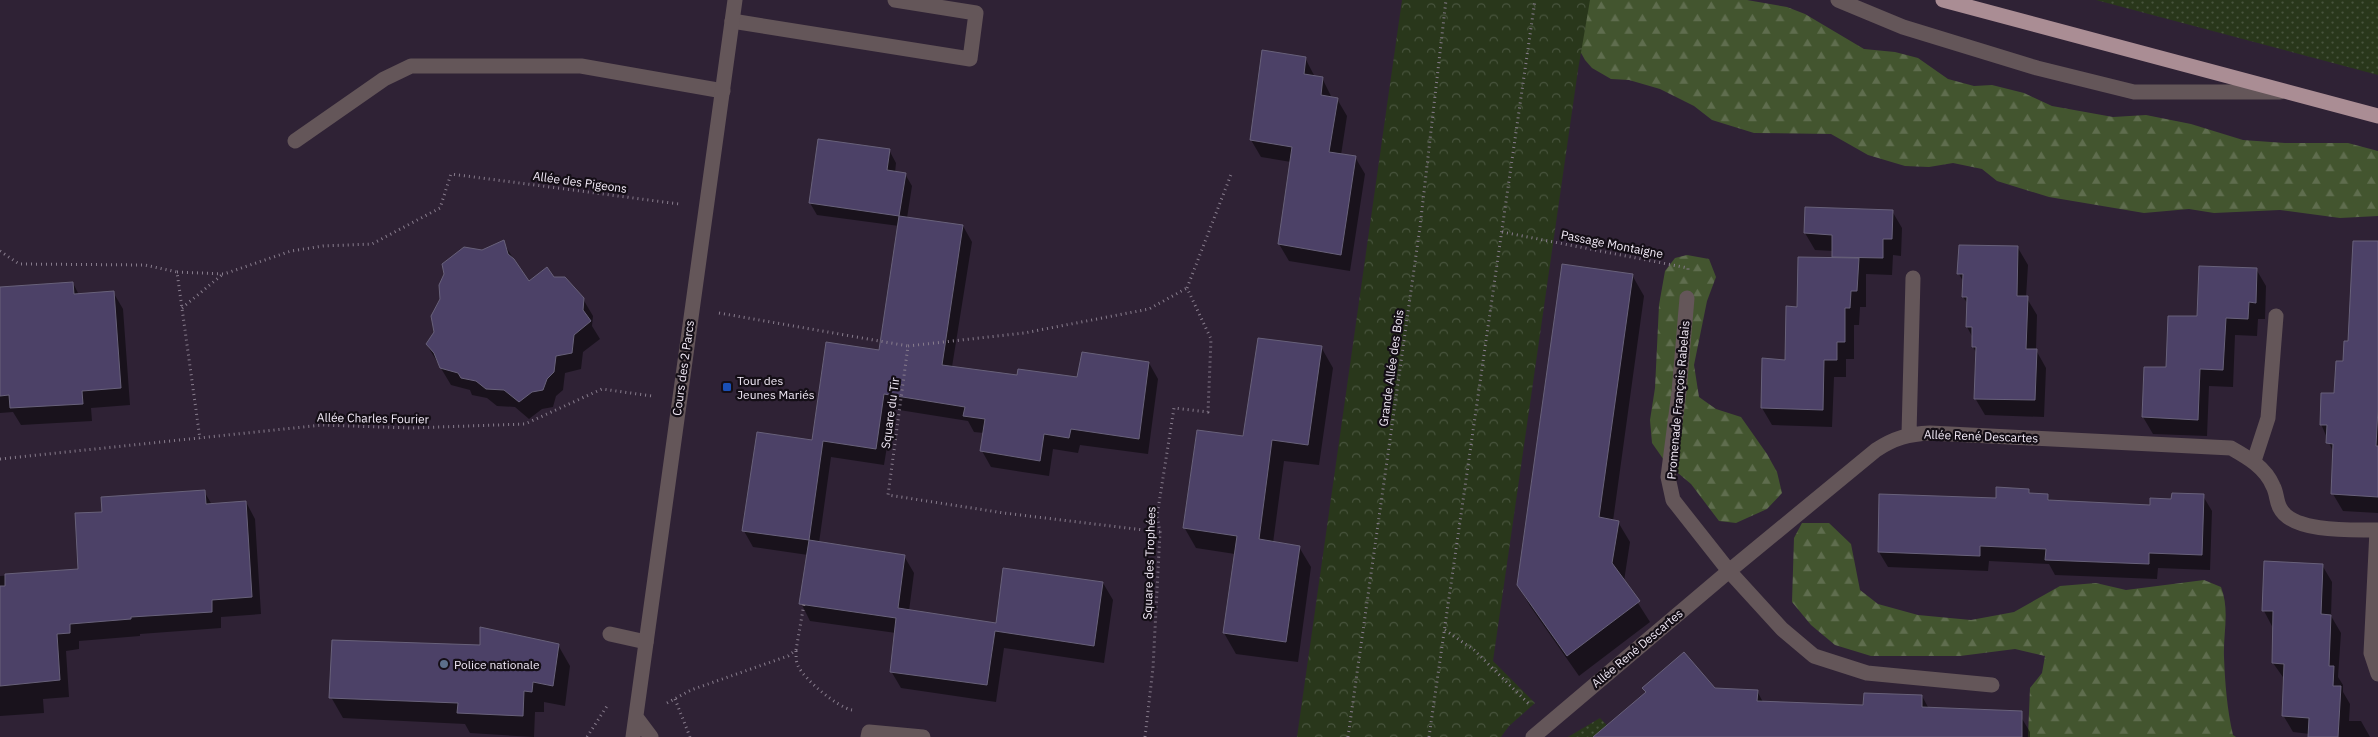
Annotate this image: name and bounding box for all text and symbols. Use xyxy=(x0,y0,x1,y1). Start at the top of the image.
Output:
street label: Allée des Pigeons xyxy=(532,168,628,196)
street label: Passage Montaigne xyxy=(1560,227,1665,261)
street label: Grande Allée des Bois xyxy=(1375,308,1407,428)
street label: Cours des 2 Parcs xyxy=(669,319,697,417)
street label: Promenade François Rabelais xyxy=(1664,320,1692,480)
place label: Tour des Jeunes Mariés xyxy=(737,373,815,402)
street label: Square du Tir xyxy=(878,376,903,450)
marker: Tour des Jeunes Mariés xyxy=(721,381,733,393)
street label: Allée Charles Fourier xyxy=(317,410,430,426)
street label: Allée René Descartes xyxy=(1924,427,2039,445)
street label: Square des Trophées xyxy=(1140,506,1158,620)
street label: Allée René Descartes xyxy=(1588,605,1686,691)
place label: Police nationale xyxy=(454,657,540,672)
marker: Police nationale xyxy=(438,658,450,670)

